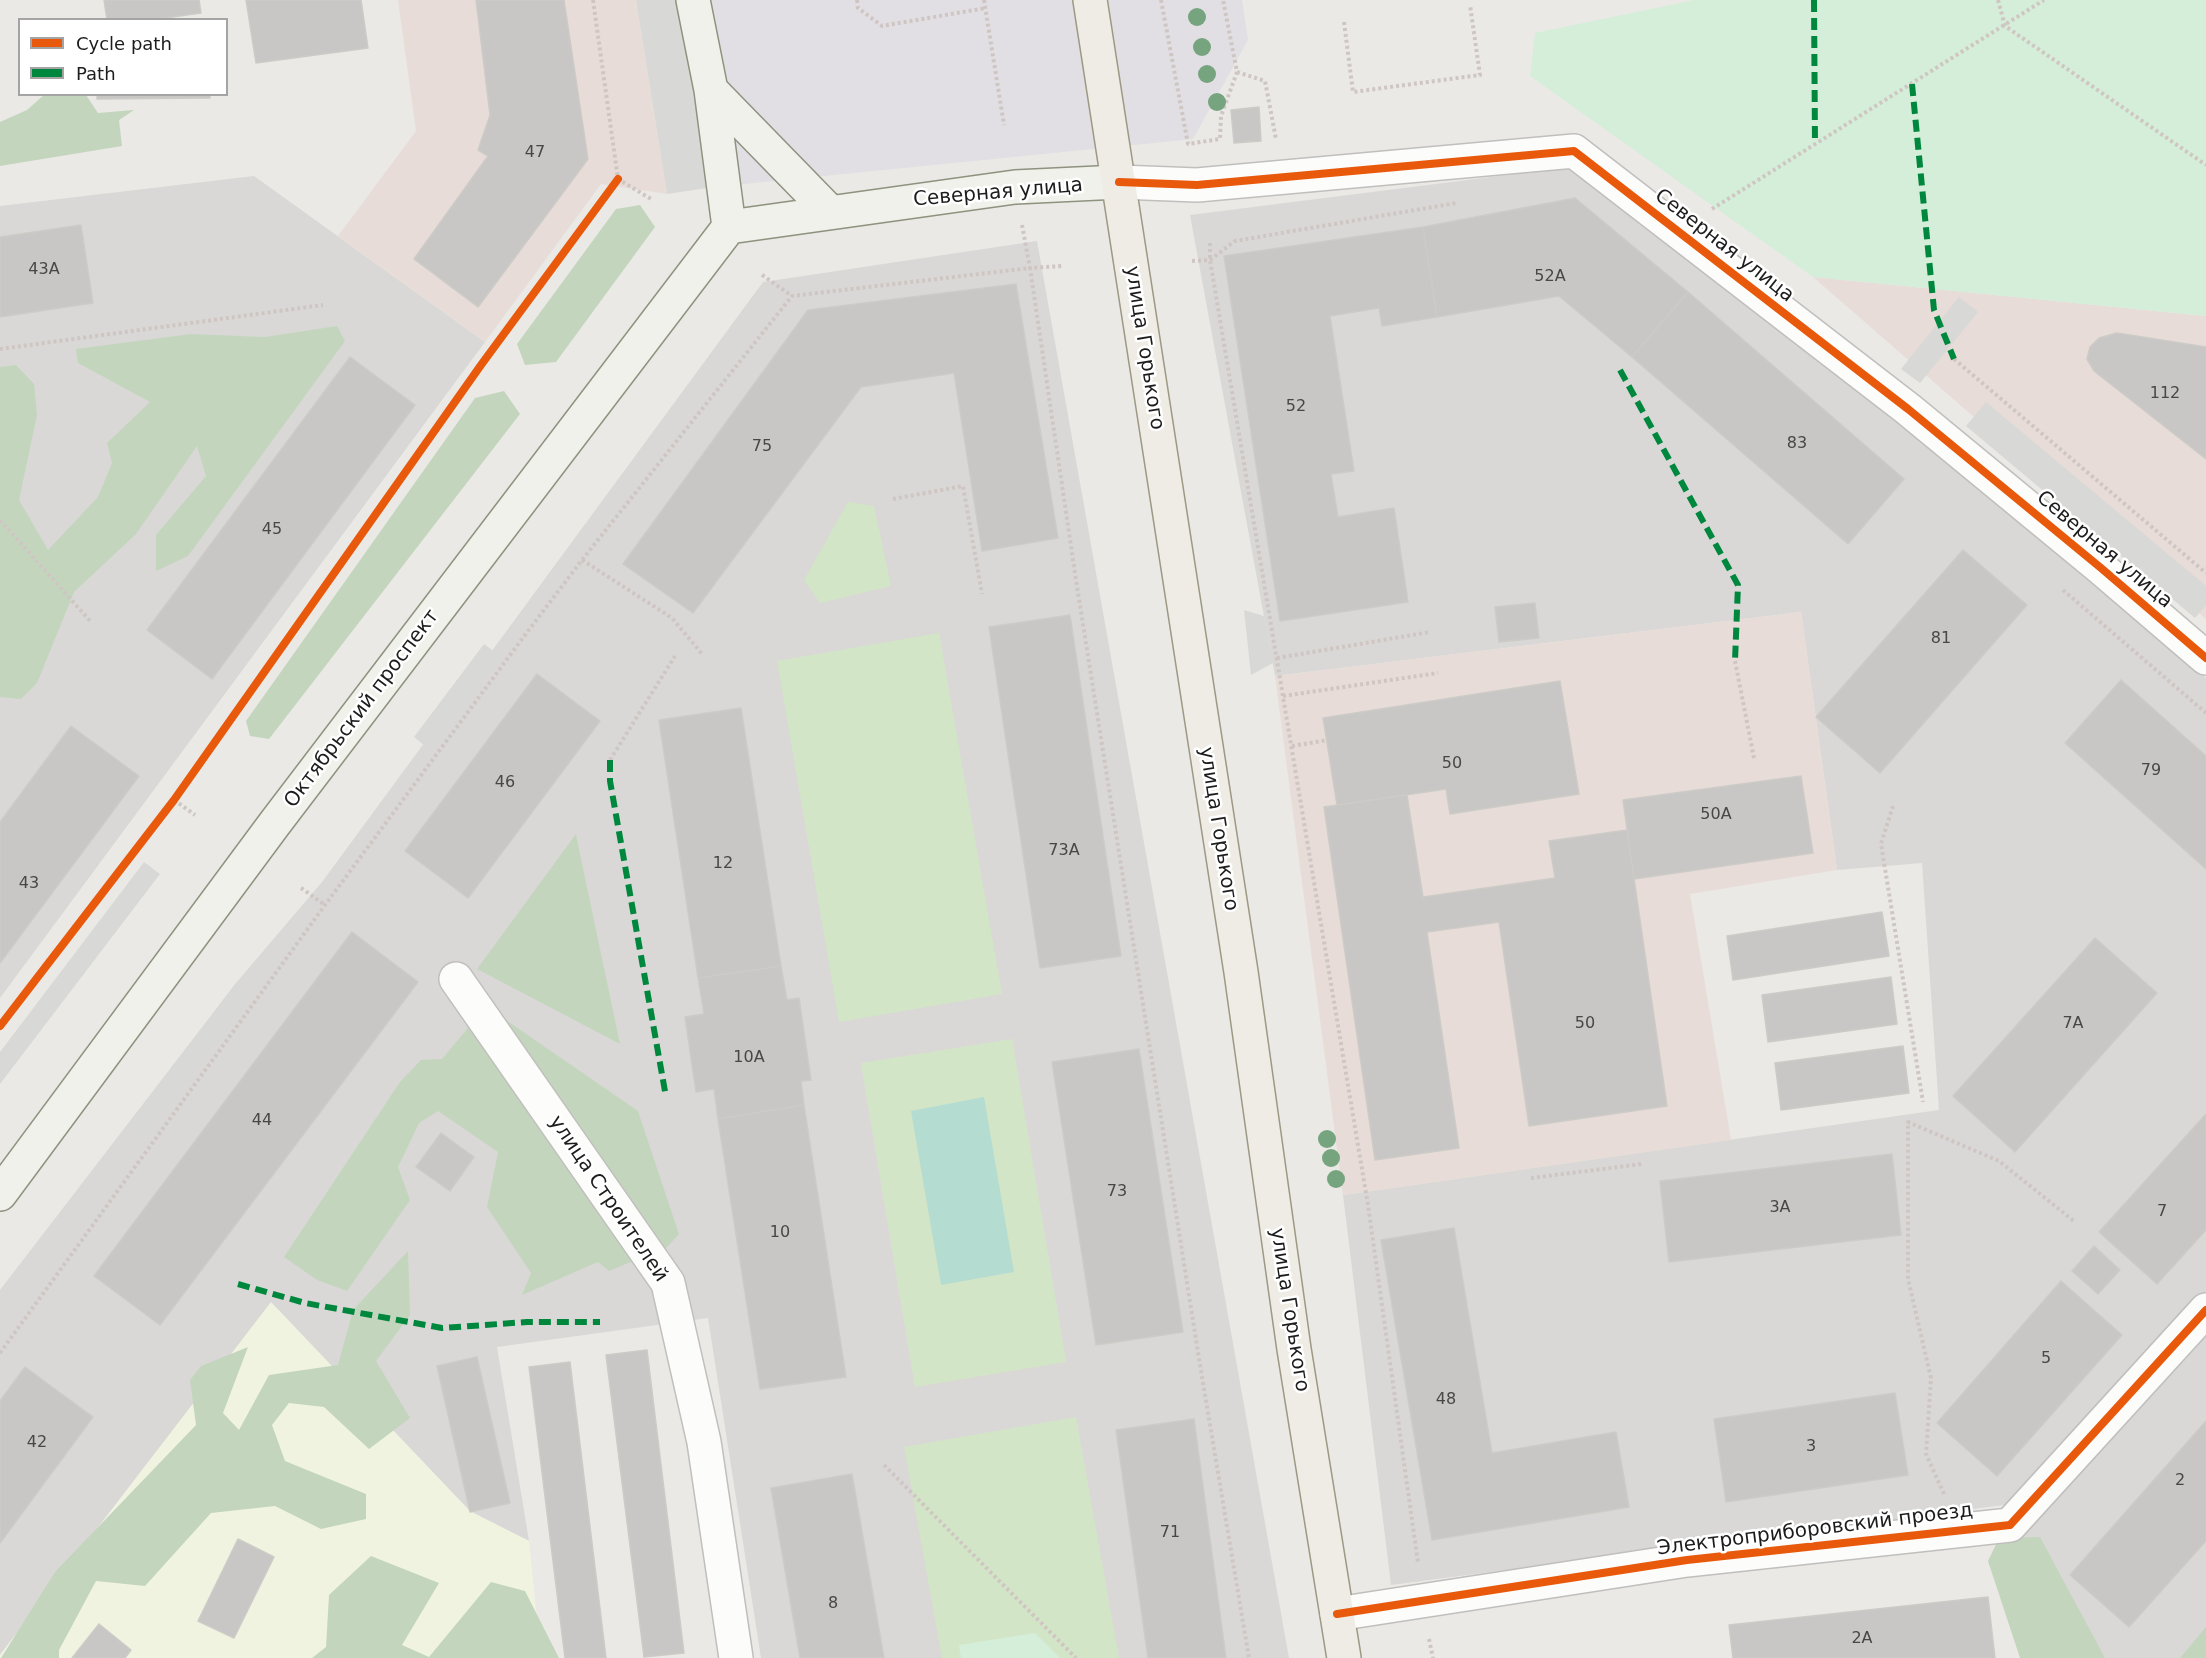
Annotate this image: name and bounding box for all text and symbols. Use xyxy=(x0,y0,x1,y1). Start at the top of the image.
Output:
legend xyxy=(18,18,228,96)
text: Cycle path xyxy=(76,33,172,54)
text: Path xyxy=(76,63,116,84)
house number: 47 xyxy=(525,143,545,163)
street label: Северная улица xyxy=(912,174,1084,212)
street label: Северная улица xyxy=(1650,184,1798,308)
house number: 43А xyxy=(28,260,60,280)
street label: улица Горького xyxy=(1119,264,1169,432)
house number: 52А xyxy=(1534,267,1566,287)
house number: 112 xyxy=(2150,384,2180,404)
house number: 52 xyxy=(1286,397,1306,417)
house number: 83 xyxy=(1787,434,1807,454)
house number: 75 xyxy=(752,437,772,457)
street label: Северная улица xyxy=(2031,486,2177,614)
house number: 45 xyxy=(262,520,282,540)
street label: Октябрьский проспект xyxy=(280,605,444,813)
house number: 81 xyxy=(1931,629,1951,649)
street label: улица Горького xyxy=(1193,745,1243,913)
house number: 50 xyxy=(1442,754,1462,774)
house number: 79 xyxy=(2141,761,2161,781)
house number: 46 xyxy=(495,773,515,793)
house number: 50А xyxy=(1700,805,1732,825)
house number: 73А xyxy=(1048,841,1080,861)
house number: 12 xyxy=(713,854,733,874)
house number: 43 xyxy=(19,874,39,894)
house number: 50 xyxy=(1575,1014,1595,1034)
house number: 7А xyxy=(2062,1014,2084,1034)
house number: 10А xyxy=(733,1048,765,1068)
house number: 44 xyxy=(252,1111,272,1131)
street label: улица Строителей xyxy=(543,1111,673,1287)
house number: 73 xyxy=(1107,1182,1127,1202)
house number: 3А xyxy=(1769,1198,1791,1218)
house number: 7 xyxy=(2157,1202,2167,1222)
house number: 10 xyxy=(770,1223,790,1243)
street label: улица Горького xyxy=(1264,1226,1314,1394)
house number: 5 xyxy=(2041,1349,2051,1369)
house number: 48 xyxy=(1436,1390,1456,1410)
house number: 42 xyxy=(27,1433,47,1453)
house number: 3 xyxy=(1806,1437,1816,1457)
house number: 2 xyxy=(2175,1471,2185,1491)
street label: Электроприборовский проезд xyxy=(1656,1499,1974,1561)
house number: 71 xyxy=(1160,1523,1180,1543)
house number: 8 xyxy=(828,1594,838,1614)
house number: 2А xyxy=(1851,1629,1873,1649)

